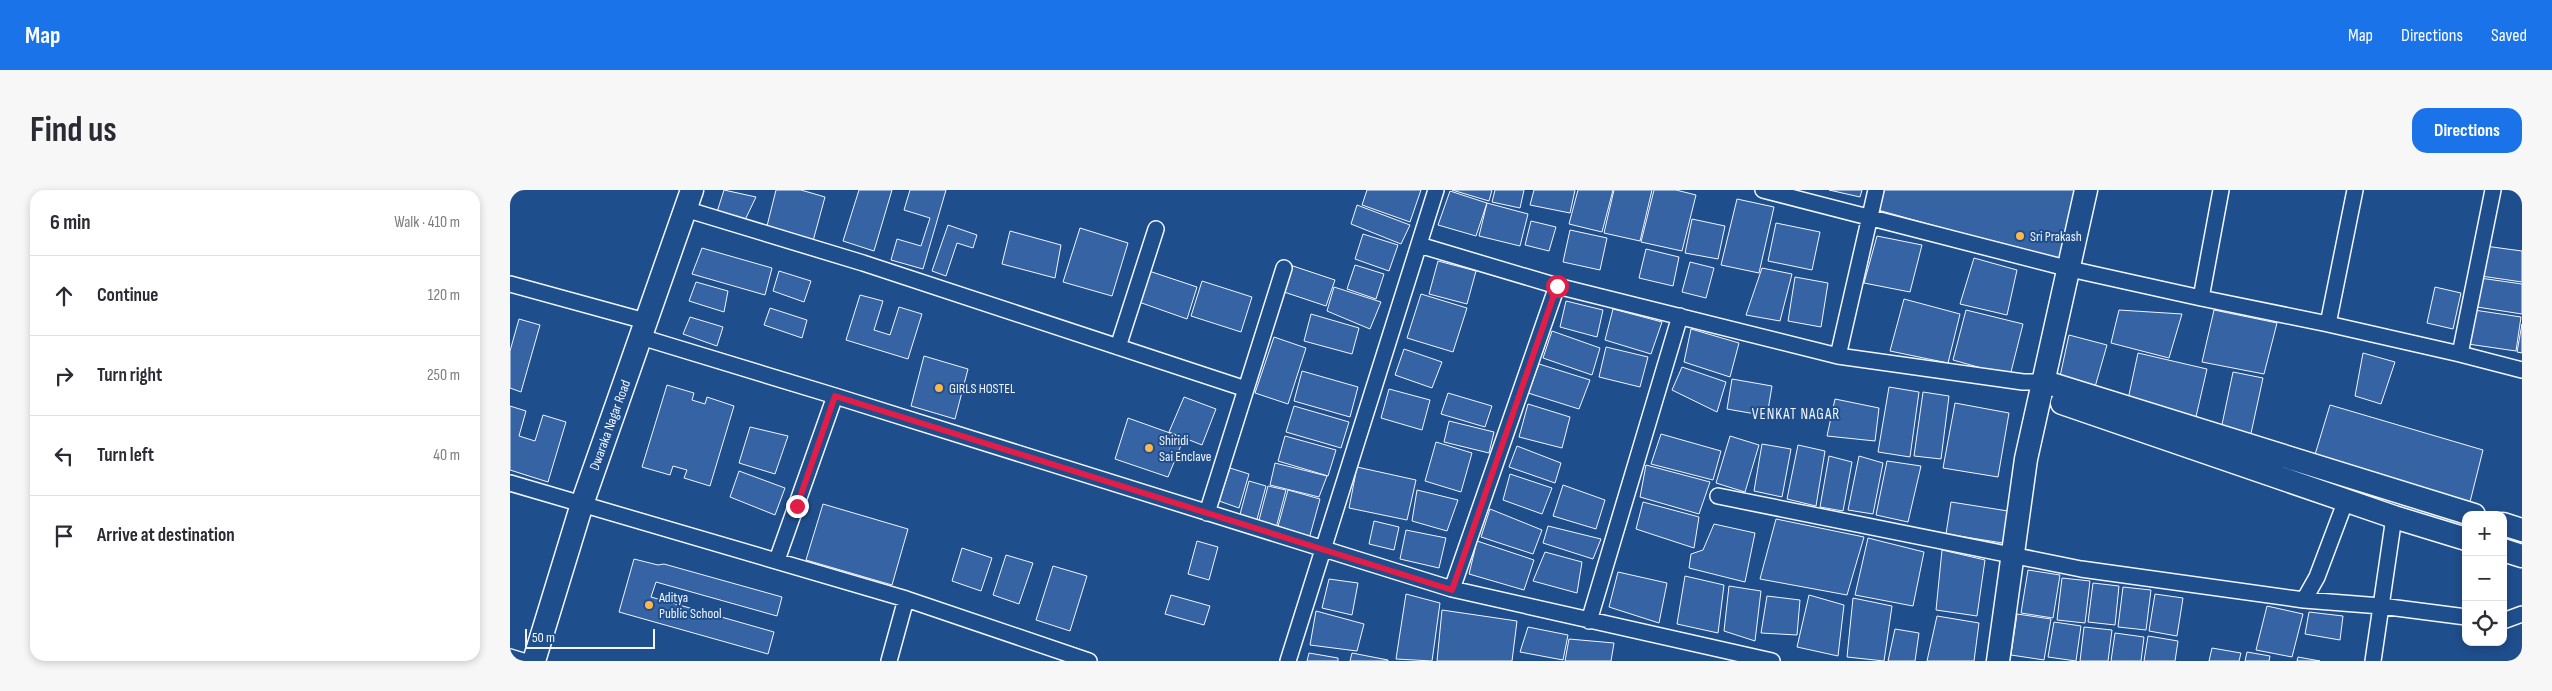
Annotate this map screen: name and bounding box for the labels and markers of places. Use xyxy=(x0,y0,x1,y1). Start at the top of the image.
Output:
place label: Sri Prakash xyxy=(2030,228,2082,245)
marker: Sri Prakash xyxy=(2014,230,2026,242)
place label: GIRLS HOSTEL xyxy=(949,380,1015,397)
marker: GIRLS HOSTEL xyxy=(933,382,945,394)
place label: Shiridi Sai Enclave xyxy=(1159,432,1211,465)
marker: Shiridi Sai Enclave xyxy=(1143,442,1155,454)
place label: Aditya Public School xyxy=(658,589,722,622)
marker: Aditya Public School xyxy=(643,599,655,611)

